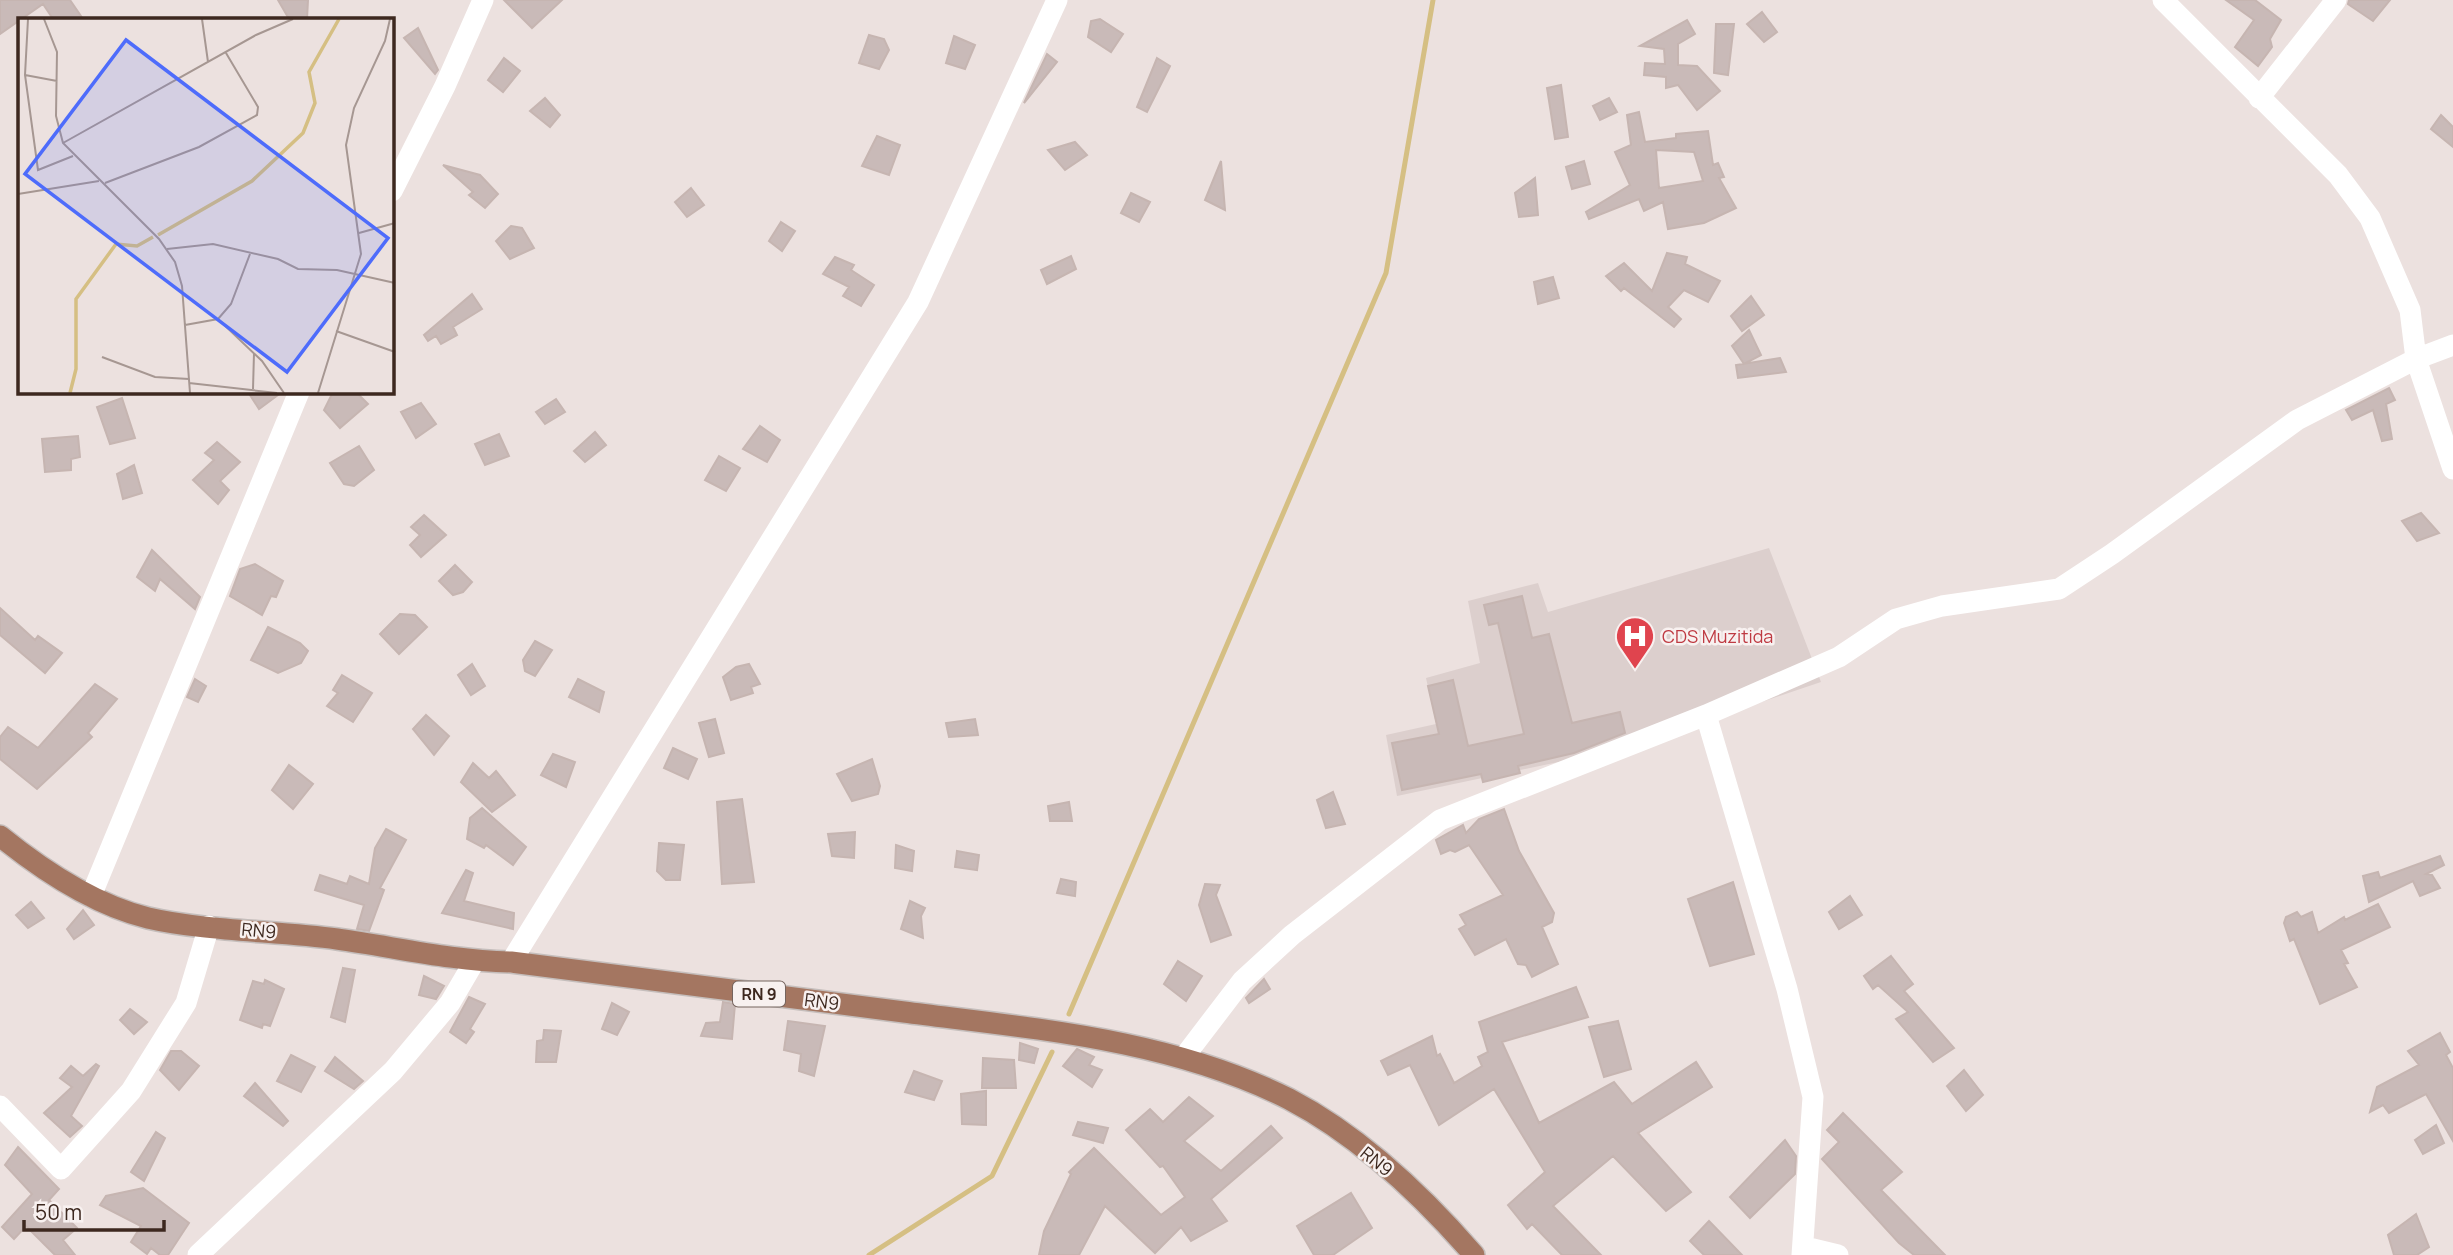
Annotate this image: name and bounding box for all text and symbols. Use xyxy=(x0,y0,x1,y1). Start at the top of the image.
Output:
inset map xyxy=(18,18,394,394)
hospital icon: CDS Muzitida xyxy=(1614,615,1656,670)
place label: CDS Muzitida xyxy=(1662,624,1773,648)
street label: RN9 xyxy=(241,917,277,943)
road number: RN 9 xyxy=(733,982,785,1006)
street label: RN9 xyxy=(803,987,841,1015)
street label: RN9 xyxy=(1356,1141,1398,1181)
scale bar xyxy=(24,1188,164,1232)
text: 50 m xyxy=(35,1198,82,1226)

